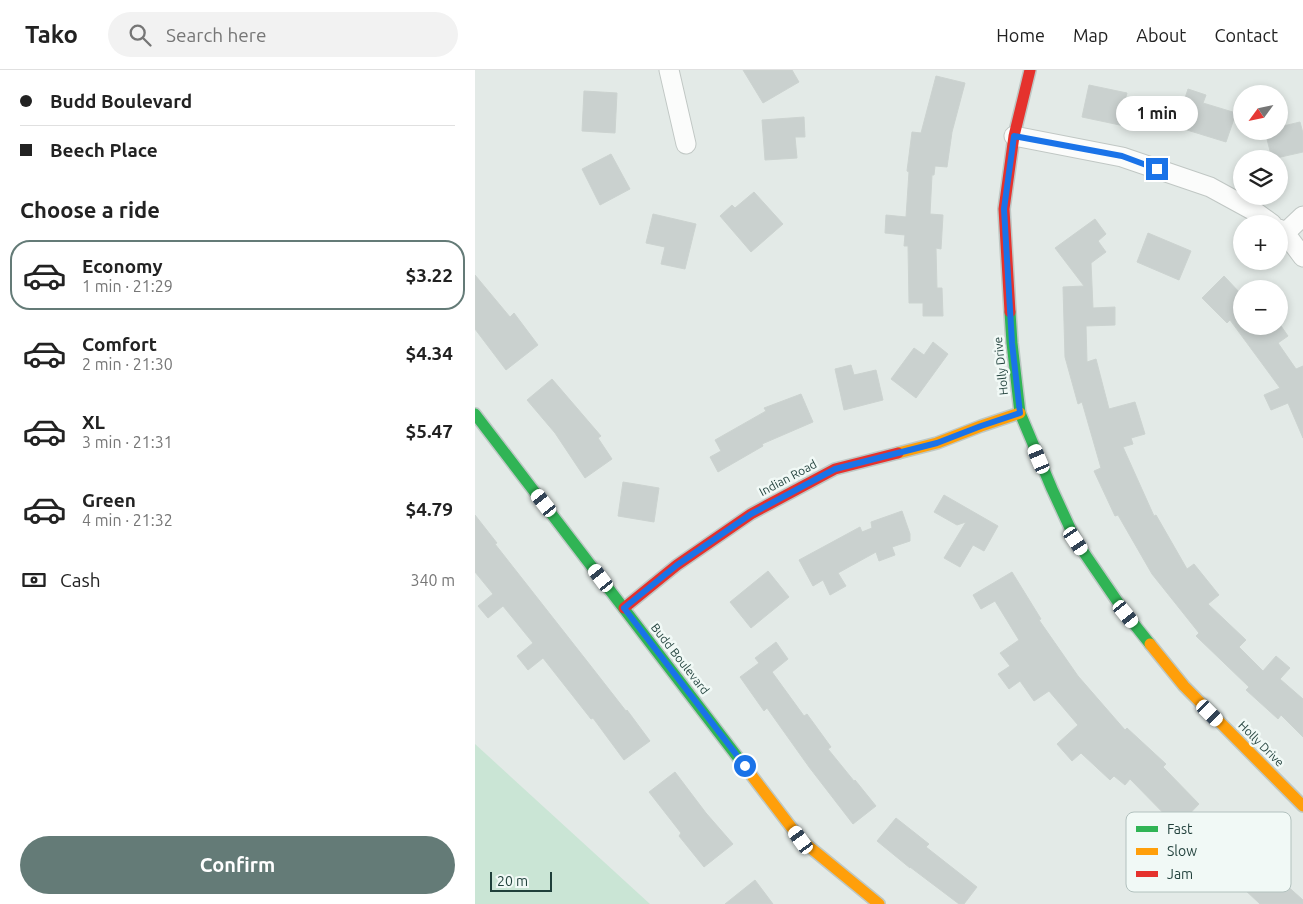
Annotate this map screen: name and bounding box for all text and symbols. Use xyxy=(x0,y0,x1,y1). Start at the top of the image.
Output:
search box xyxy=(108,12,458,57)
text: Tako xyxy=(25,21,78,48)
icon: search xyxy=(126,21,154,49)
text: Search here xyxy=(166,24,266,46)
text: Home xyxy=(996,25,1045,45)
text: Map xyxy=(1073,25,1108,45)
text: About xyxy=(1136,25,1186,45)
text: Contact xyxy=(1214,25,1278,45)
north arrow xyxy=(1233,85,1287,140)
map controls xyxy=(1233,85,1288,335)
text: Budd Boulevard xyxy=(50,90,192,112)
callout: 1 min xyxy=(1116,97,1198,132)
text: 1 min xyxy=(1137,104,1177,122)
text: Beech Place xyxy=(50,139,158,161)
button: layers xyxy=(1233,150,1288,205)
route end xyxy=(1146,158,1168,180)
text: Choose a ride xyxy=(20,197,160,222)
button: + xyxy=(1233,215,1288,270)
icon: car xyxy=(22,253,67,298)
text: Economy xyxy=(82,255,163,277)
text: $3.22 xyxy=(405,264,453,286)
text: 1 min · 21:29 xyxy=(82,277,173,295)
button: − xyxy=(1233,280,1288,335)
icon: car xyxy=(22,331,67,376)
text: Comfort xyxy=(82,333,157,355)
street label: Holly Drive xyxy=(991,336,1010,396)
text: $4.34 xyxy=(405,342,453,364)
text: 2 min · 21:30 xyxy=(82,355,173,373)
icon: car xyxy=(22,409,67,454)
text: XL xyxy=(82,411,105,433)
text: $5.47 xyxy=(405,420,453,442)
text: 3 min · 21:31 xyxy=(82,433,173,451)
car xyxy=(1026,442,1051,476)
street label: Indian Road xyxy=(757,457,819,498)
icon: car xyxy=(22,487,67,532)
car xyxy=(528,487,559,519)
text: Green xyxy=(82,489,136,511)
text: $4.79 xyxy=(405,498,453,520)
text: 4 min · 21:32 xyxy=(82,511,173,529)
car xyxy=(1061,524,1090,558)
car xyxy=(585,562,616,594)
icon: cash xyxy=(20,566,48,594)
text: Cash xyxy=(60,569,101,591)
text: 340 m xyxy=(410,571,455,589)
car xyxy=(1110,598,1141,630)
street label: Budd Boulevard xyxy=(649,621,712,697)
car xyxy=(1194,697,1225,729)
street label: Holly Drive xyxy=(1236,718,1287,769)
route start xyxy=(734,755,756,777)
legend xyxy=(1126,812,1291,892)
text: Fast xyxy=(1167,821,1193,837)
car xyxy=(786,823,815,857)
button: Confirm xyxy=(20,836,455,894)
text: Slow xyxy=(1167,843,1197,859)
text: Jam xyxy=(1167,866,1193,882)
scale bar xyxy=(490,869,553,892)
text: 20 m xyxy=(497,873,528,889)

